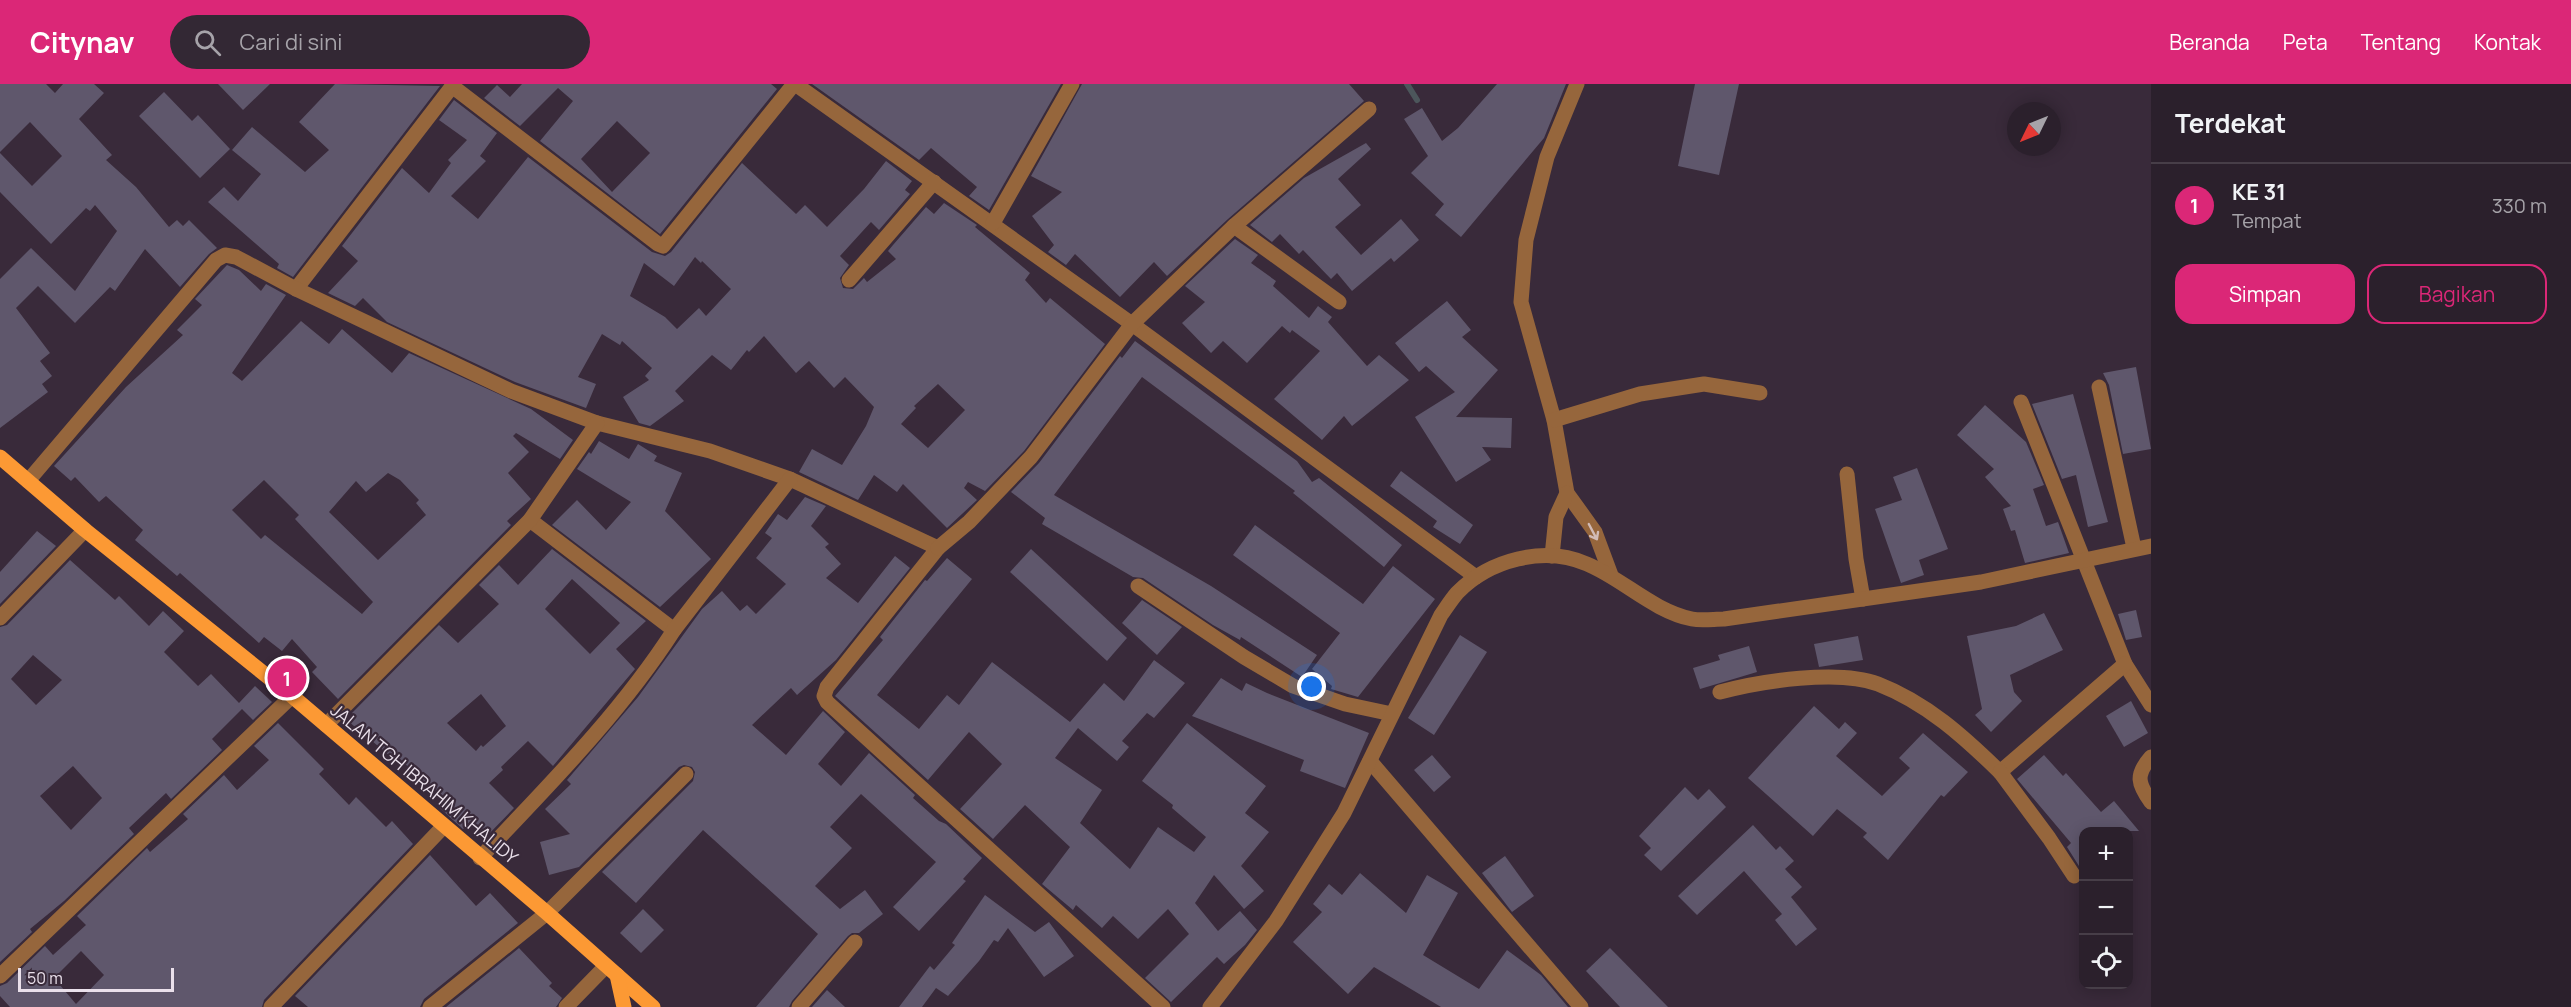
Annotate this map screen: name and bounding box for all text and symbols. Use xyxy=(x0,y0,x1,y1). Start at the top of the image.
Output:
search box xyxy=(170,15,590,69)
text: Citynav xyxy=(30,23,134,61)
icon: search xyxy=(191,26,224,59)
text: Cari di sini xyxy=(239,27,342,57)
text: Beranda xyxy=(2169,28,2250,56)
text: Peta xyxy=(2283,28,2328,56)
text: Tentang xyxy=(2361,28,2441,56)
text: Kontak xyxy=(2474,28,2541,56)
north arrow xyxy=(2007,102,2061,156)
text: Terdekat xyxy=(2175,105,2286,141)
text: KE 31 xyxy=(2232,177,2286,207)
text: 1 xyxy=(2190,192,2199,219)
text: 330 m xyxy=(2492,192,2547,219)
text: Tempat xyxy=(2232,207,2302,234)
button: Simpan xyxy=(2175,264,2355,324)
button: Bagikan xyxy=(2367,264,2547,324)
one-way arrow xyxy=(1587,523,1599,540)
pin: 1 xyxy=(268,656,306,700)
your location xyxy=(1297,672,1326,701)
street label: JALAN TGH IBRAHIM KHALIDY xyxy=(326,698,524,870)
map controls xyxy=(2079,827,2133,989)
button: + xyxy=(2079,827,2133,881)
button: − xyxy=(2079,881,2133,935)
button: locate xyxy=(2079,935,2133,989)
scale bar xyxy=(18,965,174,992)
text: 50 m xyxy=(27,967,63,989)

